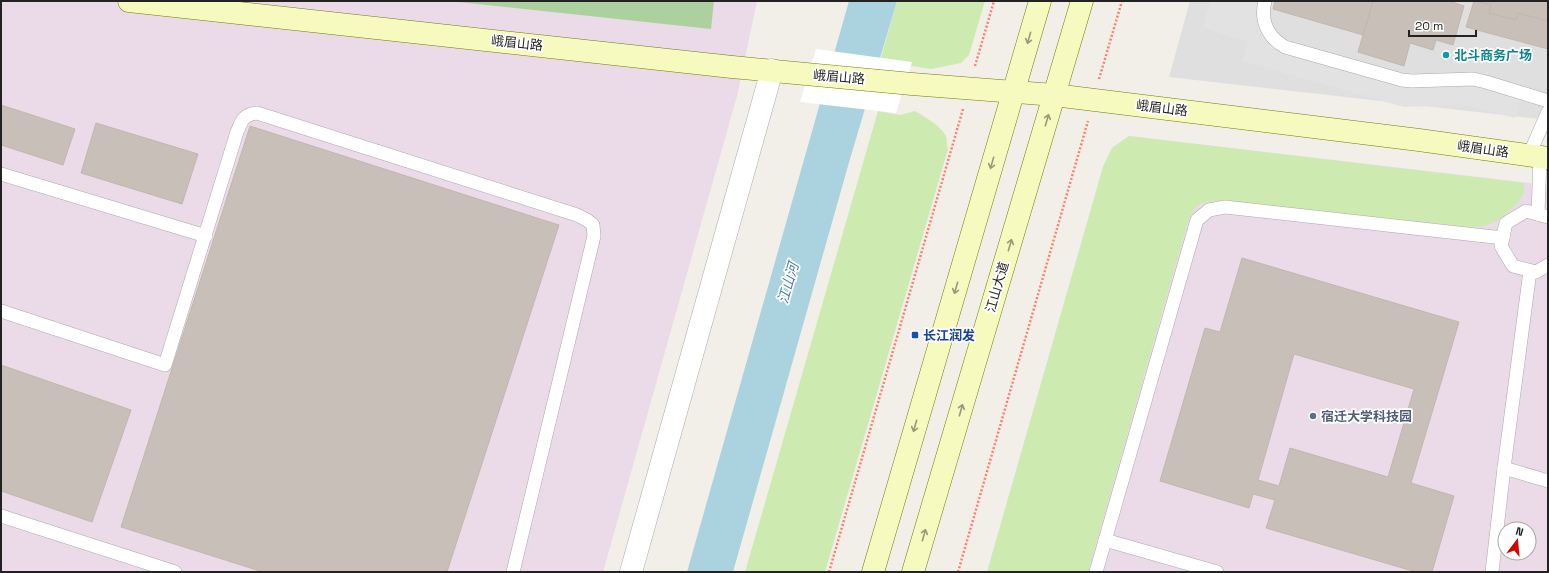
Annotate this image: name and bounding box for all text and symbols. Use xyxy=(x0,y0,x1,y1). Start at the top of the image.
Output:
scale bar xyxy=(1409,12,1476,38)
text: 20 m xyxy=(1415,18,1443,34)
street label: 峨眉山路 xyxy=(490,32,544,54)
one-way arrow xyxy=(1025,32,1032,45)
place label: 北斗商务广场 xyxy=(1454,47,1532,64)
marker: 北斗商务广场 xyxy=(1441,50,1451,60)
street label: 峨眉山路 xyxy=(812,66,866,88)
street label: 峨眉山路 xyxy=(1135,96,1189,120)
one-way arrow xyxy=(1044,114,1051,127)
street label: 峨眉山路 xyxy=(1456,137,1510,161)
one-way arrow xyxy=(988,157,995,170)
one-way arrow xyxy=(1007,239,1014,252)
water label: 江山河 xyxy=(774,257,803,306)
street label: 江山大道 xyxy=(982,260,1012,314)
one-way arrow xyxy=(952,281,959,294)
place label: 长江润发 xyxy=(923,327,975,344)
marker: 长江润发 xyxy=(910,330,920,340)
one-way arrow xyxy=(958,404,965,417)
place label: 宿迁大学科技园 xyxy=(1321,408,1412,425)
marker: 宿迁大学科技园 xyxy=(1308,411,1318,421)
one-way arrow xyxy=(911,419,918,432)
north arrow xyxy=(1497,521,1537,561)
text: N xyxy=(1514,524,1525,539)
one-way arrow xyxy=(921,528,928,541)

